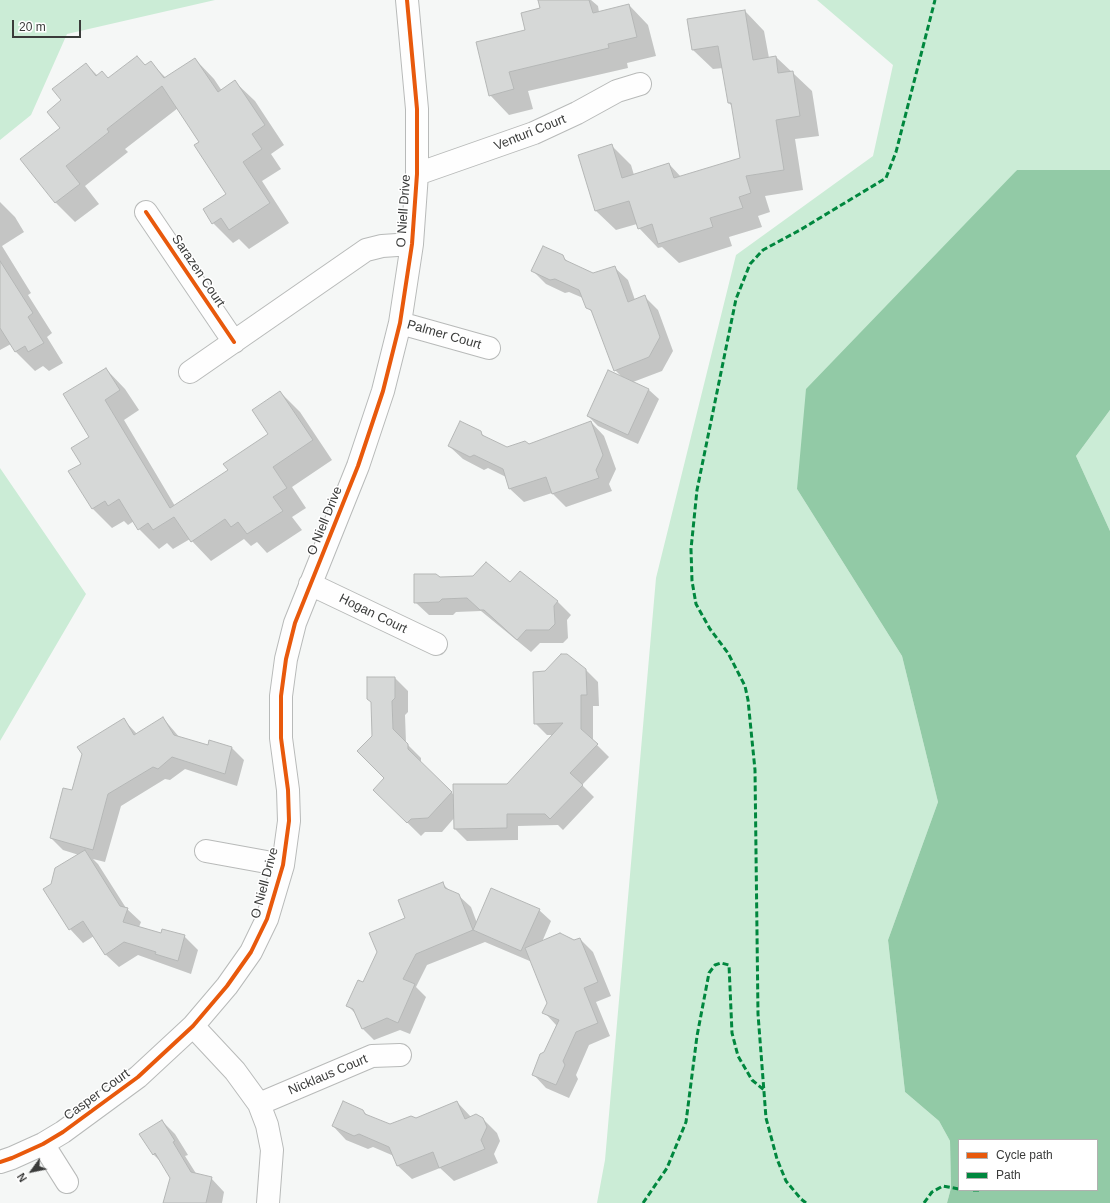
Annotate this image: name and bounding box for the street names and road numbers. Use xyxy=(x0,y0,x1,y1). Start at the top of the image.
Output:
street label: Venturi Court xyxy=(492,112,568,154)
street label: O Niell Drive xyxy=(394,174,414,248)
street label: Sarazen Court xyxy=(168,232,228,310)
street label: Palmer Court xyxy=(405,317,483,353)
street label: O Niell Drive xyxy=(304,484,346,558)
street label: Hogan Court xyxy=(336,591,410,637)
street label: O Niell Drive xyxy=(248,846,282,920)
street label: Nicklaus Court xyxy=(286,1051,370,1099)
street label: Casper Court xyxy=(61,1066,133,1124)

